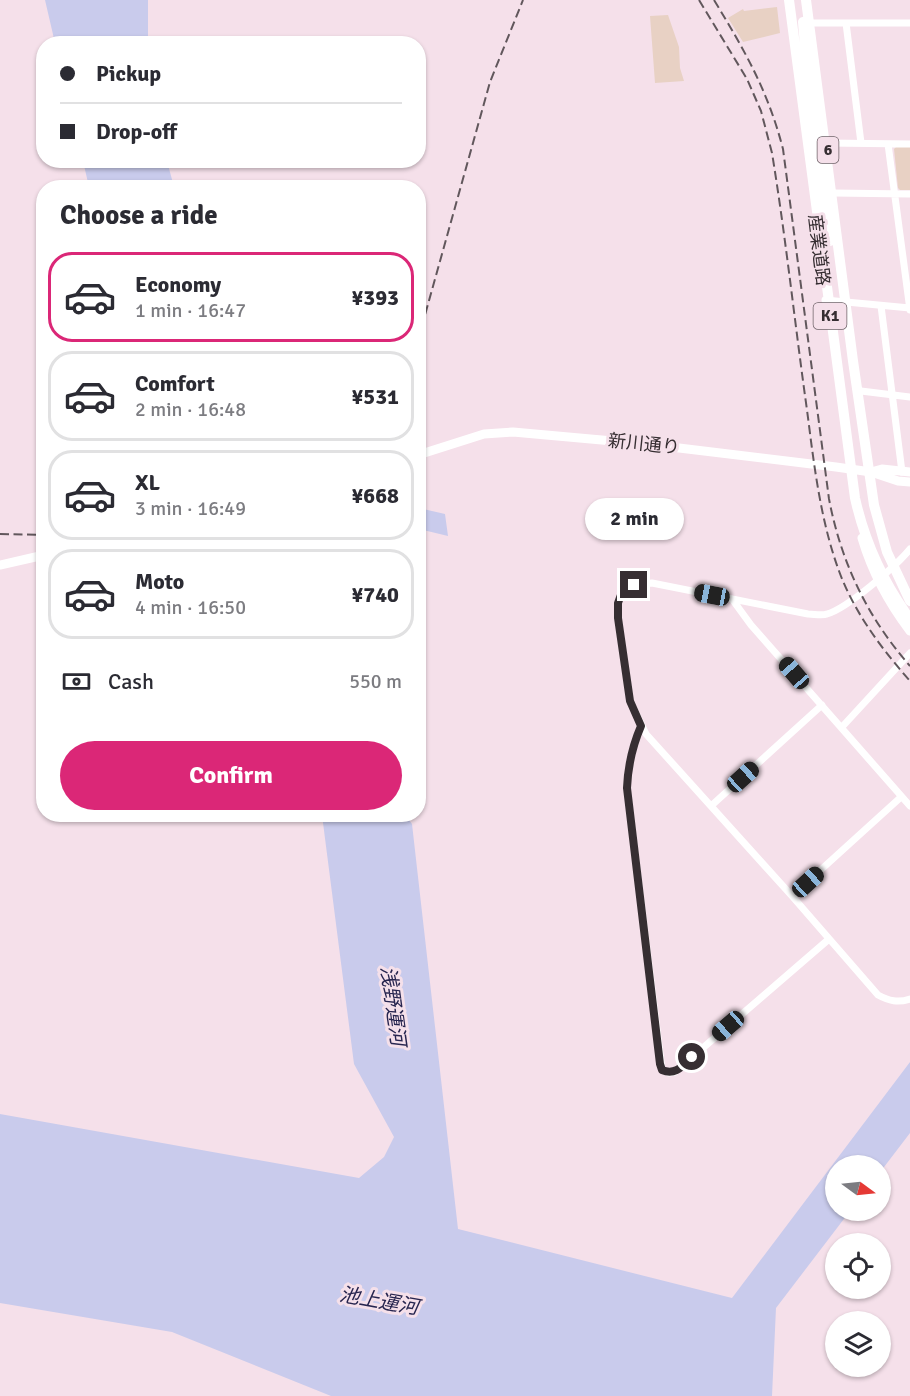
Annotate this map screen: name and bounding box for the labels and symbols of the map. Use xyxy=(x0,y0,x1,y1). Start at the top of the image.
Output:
road number: 6 xyxy=(818,137,838,163)
street label: 産業道路 xyxy=(804,213,834,287)
road number: K1 xyxy=(814,303,846,329)
street label: 新川通り xyxy=(607,429,681,459)
callout: 2 min xyxy=(584,498,684,540)
route end xyxy=(620,571,647,598)
car xyxy=(693,583,731,607)
car xyxy=(775,654,813,692)
car xyxy=(724,758,762,796)
car xyxy=(789,863,827,901)
water label: 浅野運河 xyxy=(375,965,412,1051)
car xyxy=(709,1007,747,1045)
route start xyxy=(678,1043,705,1070)
north arrow xyxy=(825,1155,891,1221)
water label: 池上運河 xyxy=(337,1282,425,1321)

